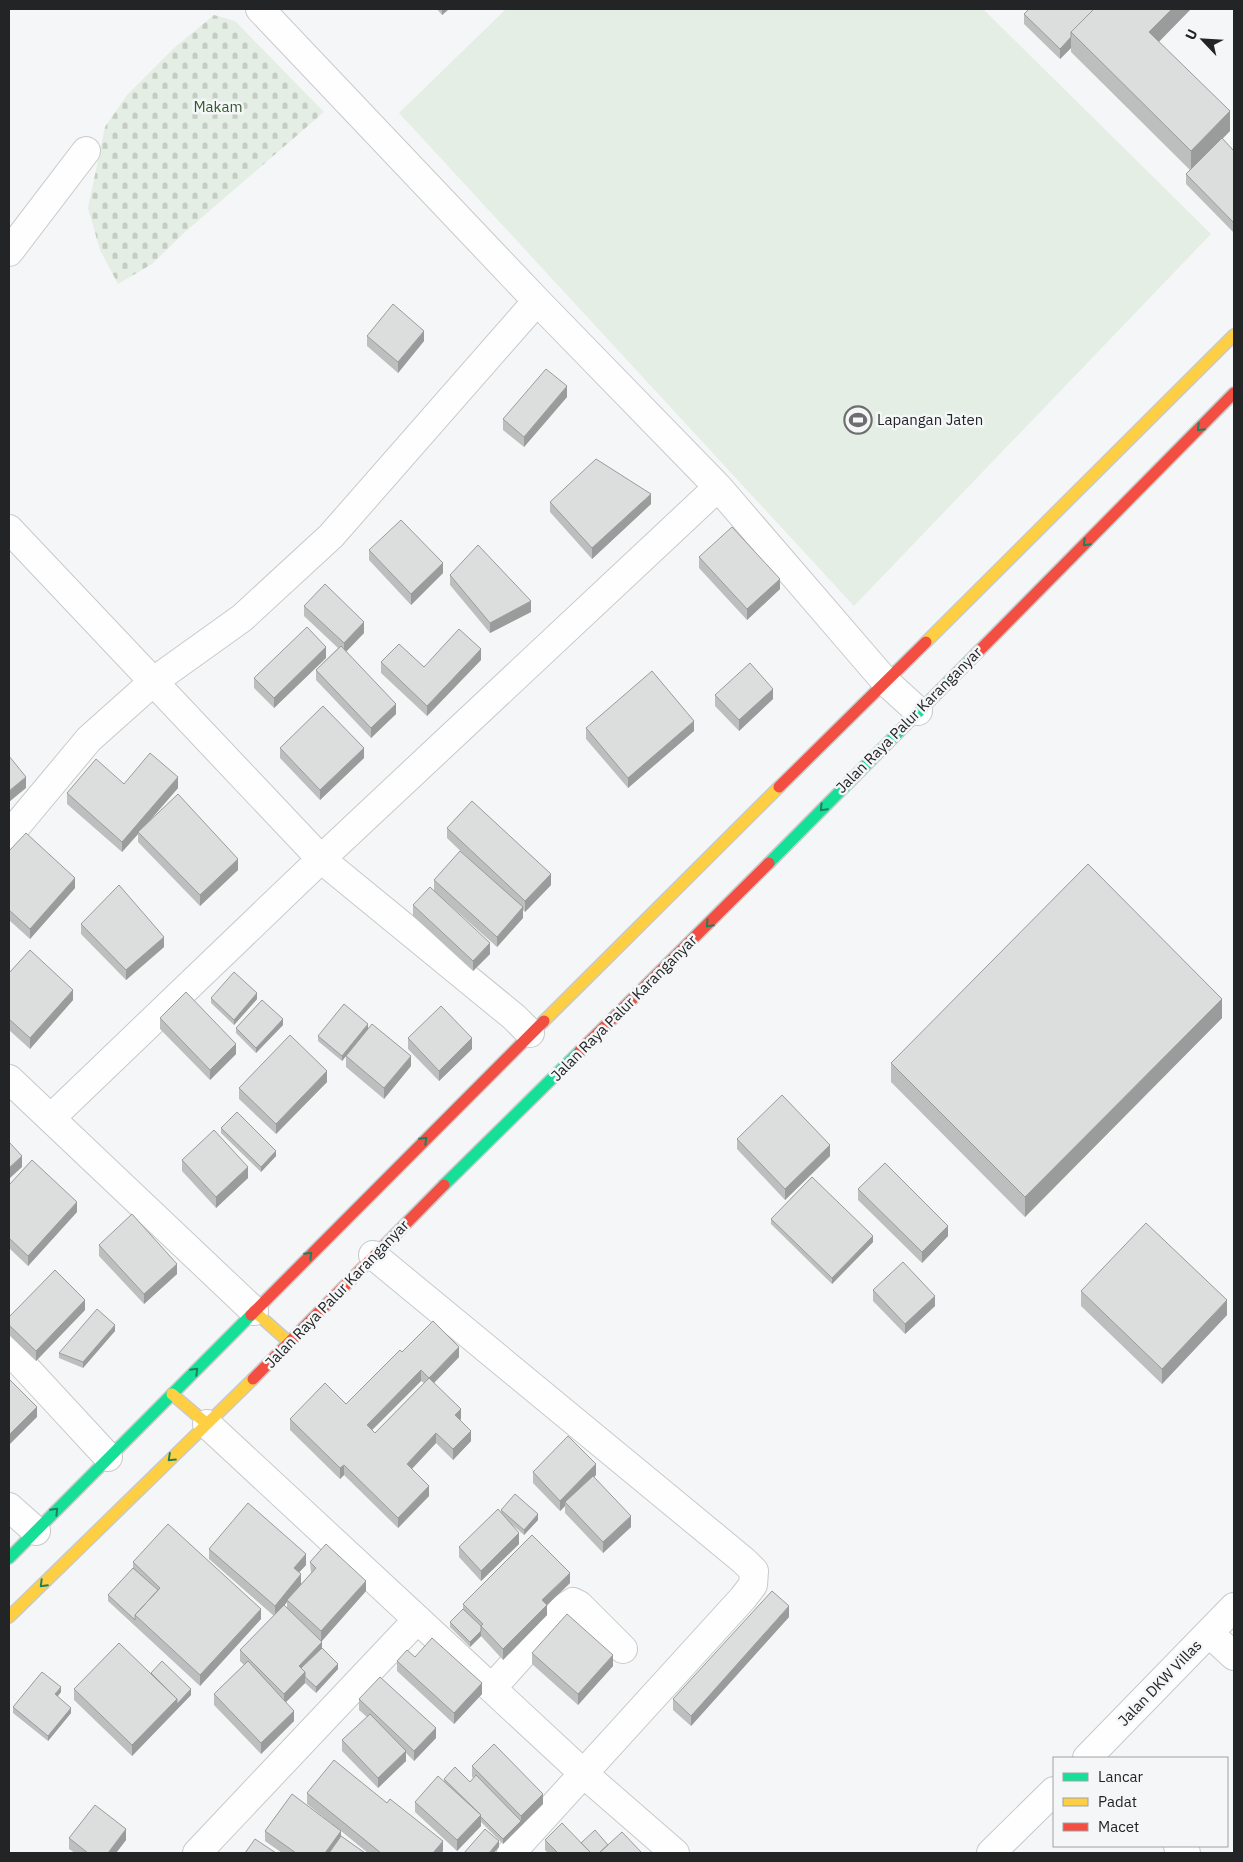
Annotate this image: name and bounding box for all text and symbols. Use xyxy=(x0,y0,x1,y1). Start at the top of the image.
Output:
north arrow xyxy=(1178,15,1228,65)
text: U xyxy=(1181,26,1201,43)
park label: Makam xyxy=(193,97,243,116)
sports icon: Lapangan Jaten xyxy=(843,405,873,435)
place label: Lapangan Jaten xyxy=(877,410,983,429)
one-way arrow xyxy=(1197,422,1206,431)
one-way arrow xyxy=(1082,537,1091,546)
street label: Jalan Raya Palur Karanganyar xyxy=(832,642,986,797)
one-way arrow xyxy=(820,802,829,811)
one-way arrow xyxy=(706,918,715,927)
street label: Jalan Raya Palur Karanganyar xyxy=(547,930,701,1085)
one-way arrow xyxy=(418,1137,427,1146)
street label: Jalan Raya Palur Karanganyar xyxy=(261,1215,413,1372)
one-way arrow xyxy=(304,1252,313,1261)
one-way arrow xyxy=(189,1367,198,1376)
one-way arrow xyxy=(168,1452,177,1461)
one-way arrow xyxy=(50,1507,59,1516)
one-way arrow xyxy=(40,1578,49,1587)
street label: Jalan DKW Villas xyxy=(1114,1636,1206,1730)
legend xyxy=(1053,1757,1228,1847)
text: Lancar xyxy=(1098,1767,1144,1786)
text: Padat xyxy=(1098,1792,1137,1811)
text: Macet xyxy=(1098,1817,1139,1836)

